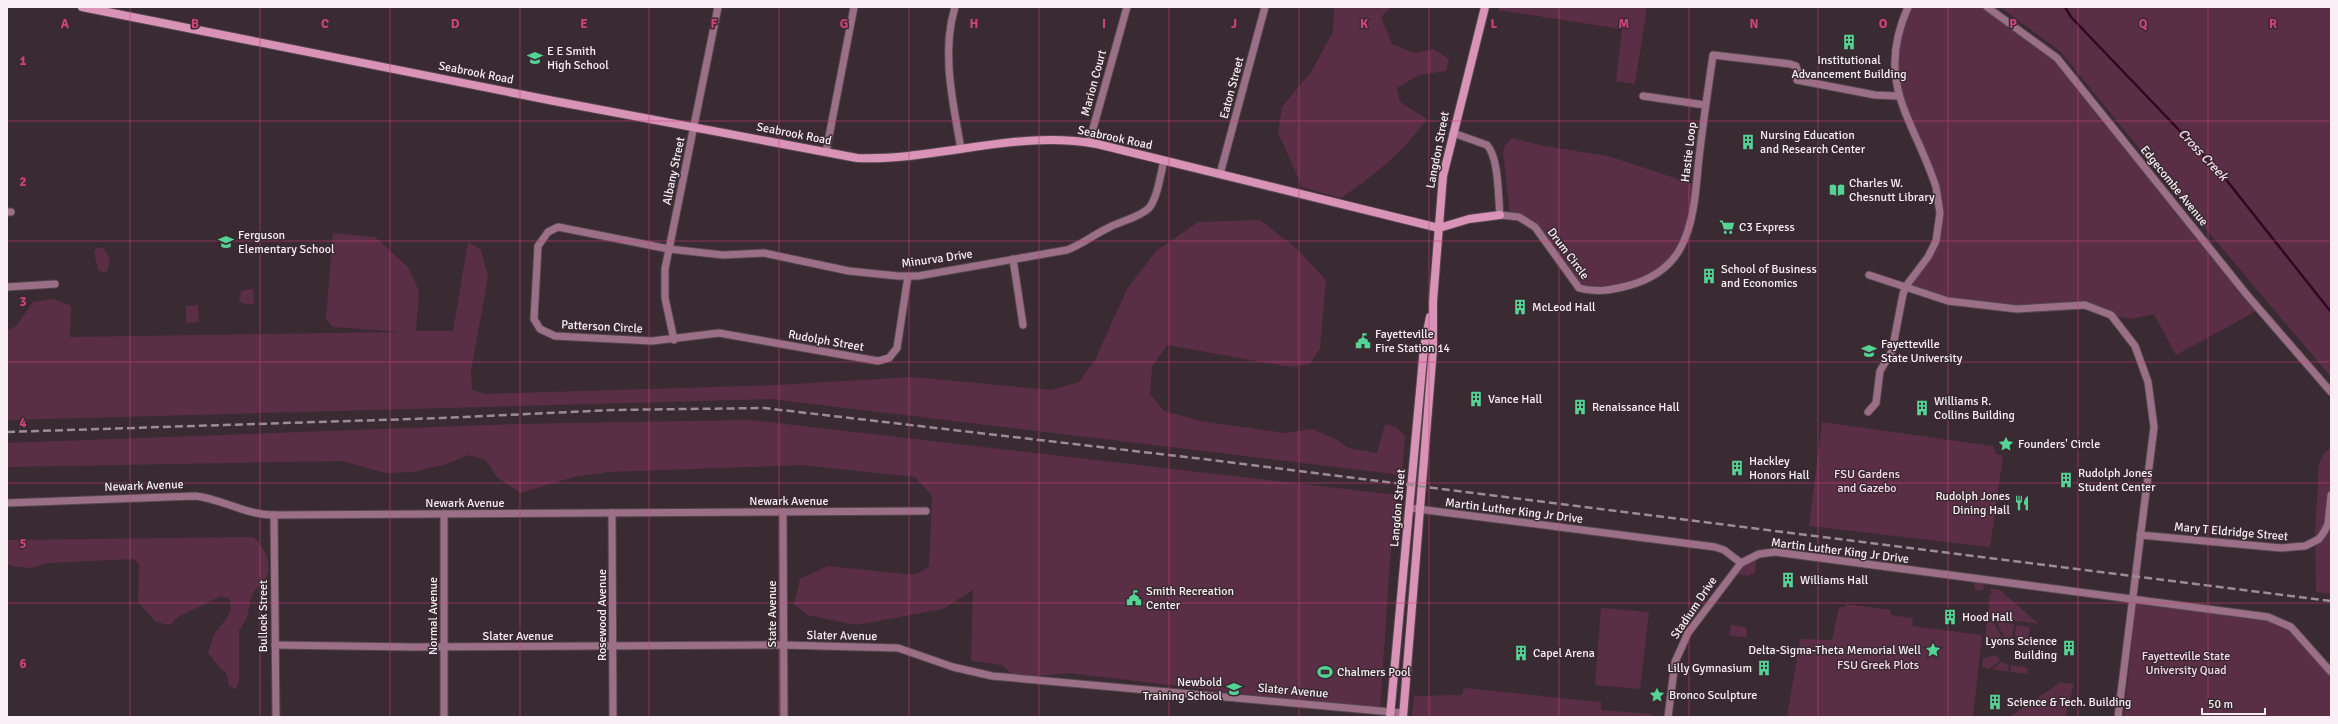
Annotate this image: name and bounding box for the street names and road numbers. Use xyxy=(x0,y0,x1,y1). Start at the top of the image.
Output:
street label: Marion Court xyxy=(1078,48,1110,118)
street label: Eaton Street xyxy=(1217,55,1247,121)
street label: Seabrook Road xyxy=(437,58,515,88)
street label: Langdon Street xyxy=(1423,110,1453,190)
street label: Seabrook Road xyxy=(755,119,833,149)
street label: Hastie Loop xyxy=(1678,121,1700,183)
street label: Seabrook Road xyxy=(1076,123,1154,153)
street label: Albany Street xyxy=(659,136,689,206)
street label: Edgecombe Avenue xyxy=(2137,143,2211,229)
street label: Drum Circle xyxy=(1544,225,1592,283)
street label: Minurva Drive xyxy=(900,247,974,271)
street label: Patterson Circle xyxy=(561,317,643,337)
street label: Rudolph Street xyxy=(787,327,865,355)
street label: Langdon Street xyxy=(1387,468,1409,548)
street label: Newark Avenue xyxy=(104,477,184,495)
street label: Newark Avenue xyxy=(749,494,829,509)
street label: Martin Luther King Jr Drive xyxy=(1444,495,1584,527)
street label: Newark Avenue xyxy=(425,496,505,511)
street label: Mary T Eldridge Street xyxy=(2173,520,2289,544)
street label: Martin Luther King Jr Drive xyxy=(1770,535,1910,567)
street label: Rosewood Avenue xyxy=(595,569,610,661)
street label: Stadium Drive xyxy=(1668,574,1720,642)
street label: Normal Avenue xyxy=(426,577,441,655)
street label: Bullock Street xyxy=(256,580,271,652)
street label: State Avenue xyxy=(765,580,780,648)
street label: Slater Avenue xyxy=(806,628,878,644)
street label: Slater Avenue xyxy=(483,629,553,644)
street label: Slater Avenue xyxy=(1257,680,1329,702)

